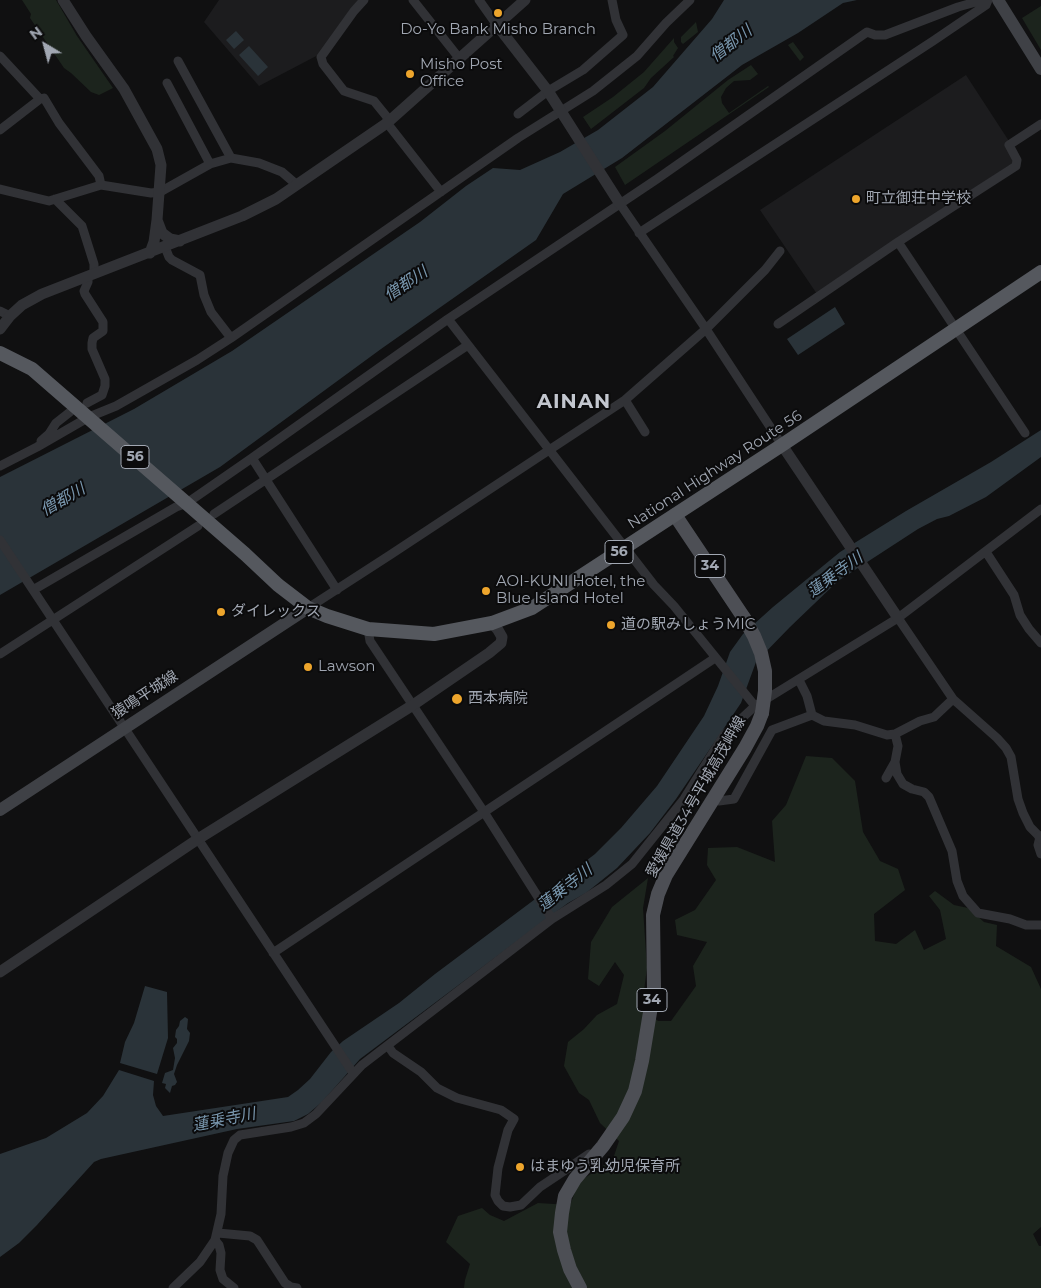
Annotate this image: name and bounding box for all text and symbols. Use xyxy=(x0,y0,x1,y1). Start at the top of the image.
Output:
marker: Do-Yo Bank Misho Branch xyxy=(492,7,504,19)
north arrow xyxy=(20,20,70,70)
place label: Do-Yo Bank Misho Branch xyxy=(400,21,596,39)
text: N xyxy=(26,22,46,44)
water label: 僧都川 xyxy=(706,22,756,66)
place label: Misho Post Office xyxy=(420,56,503,91)
marker: Misho Post Office xyxy=(404,68,416,80)
place label: 町立御荘中学校 xyxy=(866,190,971,208)
marker: 町立御荘中学校 xyxy=(850,193,862,205)
water label: 僧都川 xyxy=(381,263,431,305)
district label: AINAN xyxy=(536,390,612,414)
street label: National Highway Route 56 xyxy=(624,407,806,533)
road number: 56 xyxy=(121,446,149,468)
water label: 僧都川 xyxy=(37,480,89,520)
road number: 56 xyxy=(605,540,633,564)
water label: 蓮乗寺川 xyxy=(803,548,867,602)
road number: 34 xyxy=(695,554,725,578)
place label: AOI-KUNI Hotel, the Blue Island Hotel xyxy=(496,573,645,608)
marker: AOI-KUNI Hotel, the Blue Island Hotel xyxy=(480,585,492,597)
place label: ダイレックス xyxy=(231,603,321,621)
marker: ダイレックス xyxy=(215,606,227,618)
place label: 道の駅みしょうMIC xyxy=(621,616,755,634)
marker: 道の駅みしょうMIC xyxy=(605,619,617,631)
place label: Lawson xyxy=(318,658,375,676)
marker: Lawson xyxy=(302,661,314,673)
street label: 猿鳴平城線 xyxy=(109,667,181,723)
place label: 西本病院 xyxy=(468,690,528,708)
marker: 西本病院 xyxy=(450,692,464,706)
street label: 愛媛県道34号平城高茂岬線 xyxy=(642,713,750,881)
water label: 蓮乗寺川 xyxy=(534,861,596,915)
road number: 34 xyxy=(637,988,667,1012)
water label: 蓮乗寺川 xyxy=(191,1104,257,1136)
place label: はまゆう乳幼児保育所 xyxy=(530,1158,680,1176)
marker: はまゆう乳幼児保育所 xyxy=(514,1161,526,1173)

